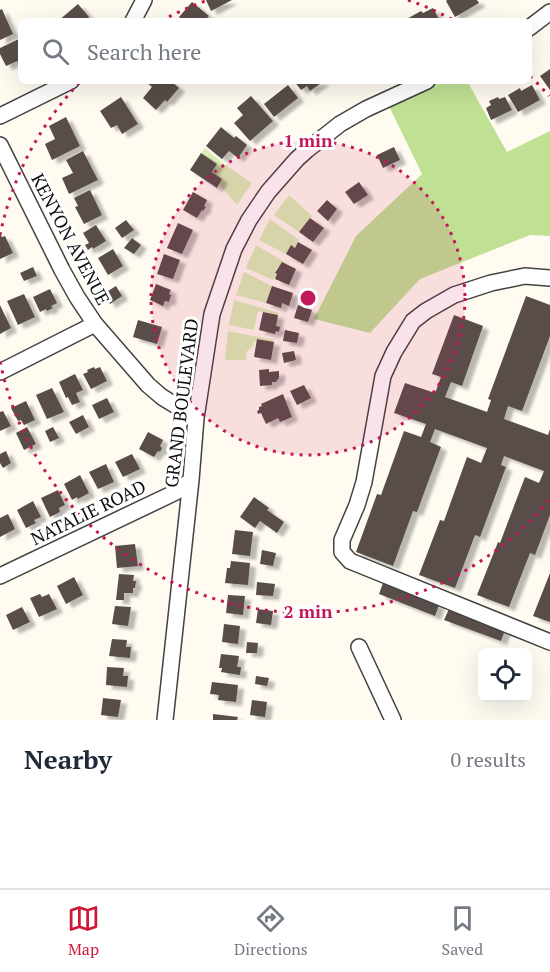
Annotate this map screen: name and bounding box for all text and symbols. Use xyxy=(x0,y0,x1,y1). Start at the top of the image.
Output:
search box xyxy=(18,18,532,84)
icon: search xyxy=(39,35,72,68)
text: Search here xyxy=(87,37,201,66)
text: 1 min xyxy=(283,128,333,152)
street label: KENYON AVENUE xyxy=(26,169,116,309)
centre of rings xyxy=(298,288,318,308)
street label: GRAND BOULEVARD xyxy=(159,317,203,489)
street label: NATALIE ROAD xyxy=(26,474,150,550)
text: 2 min xyxy=(283,599,333,623)
map controls xyxy=(478,648,532,702)
button: locate xyxy=(478,648,532,702)
text: Nearby xyxy=(24,742,112,776)
text: 0 results xyxy=(451,746,526,773)
tab: Map xyxy=(67,902,100,960)
tab: Directions xyxy=(234,902,308,960)
tab: Saved xyxy=(442,902,483,960)

